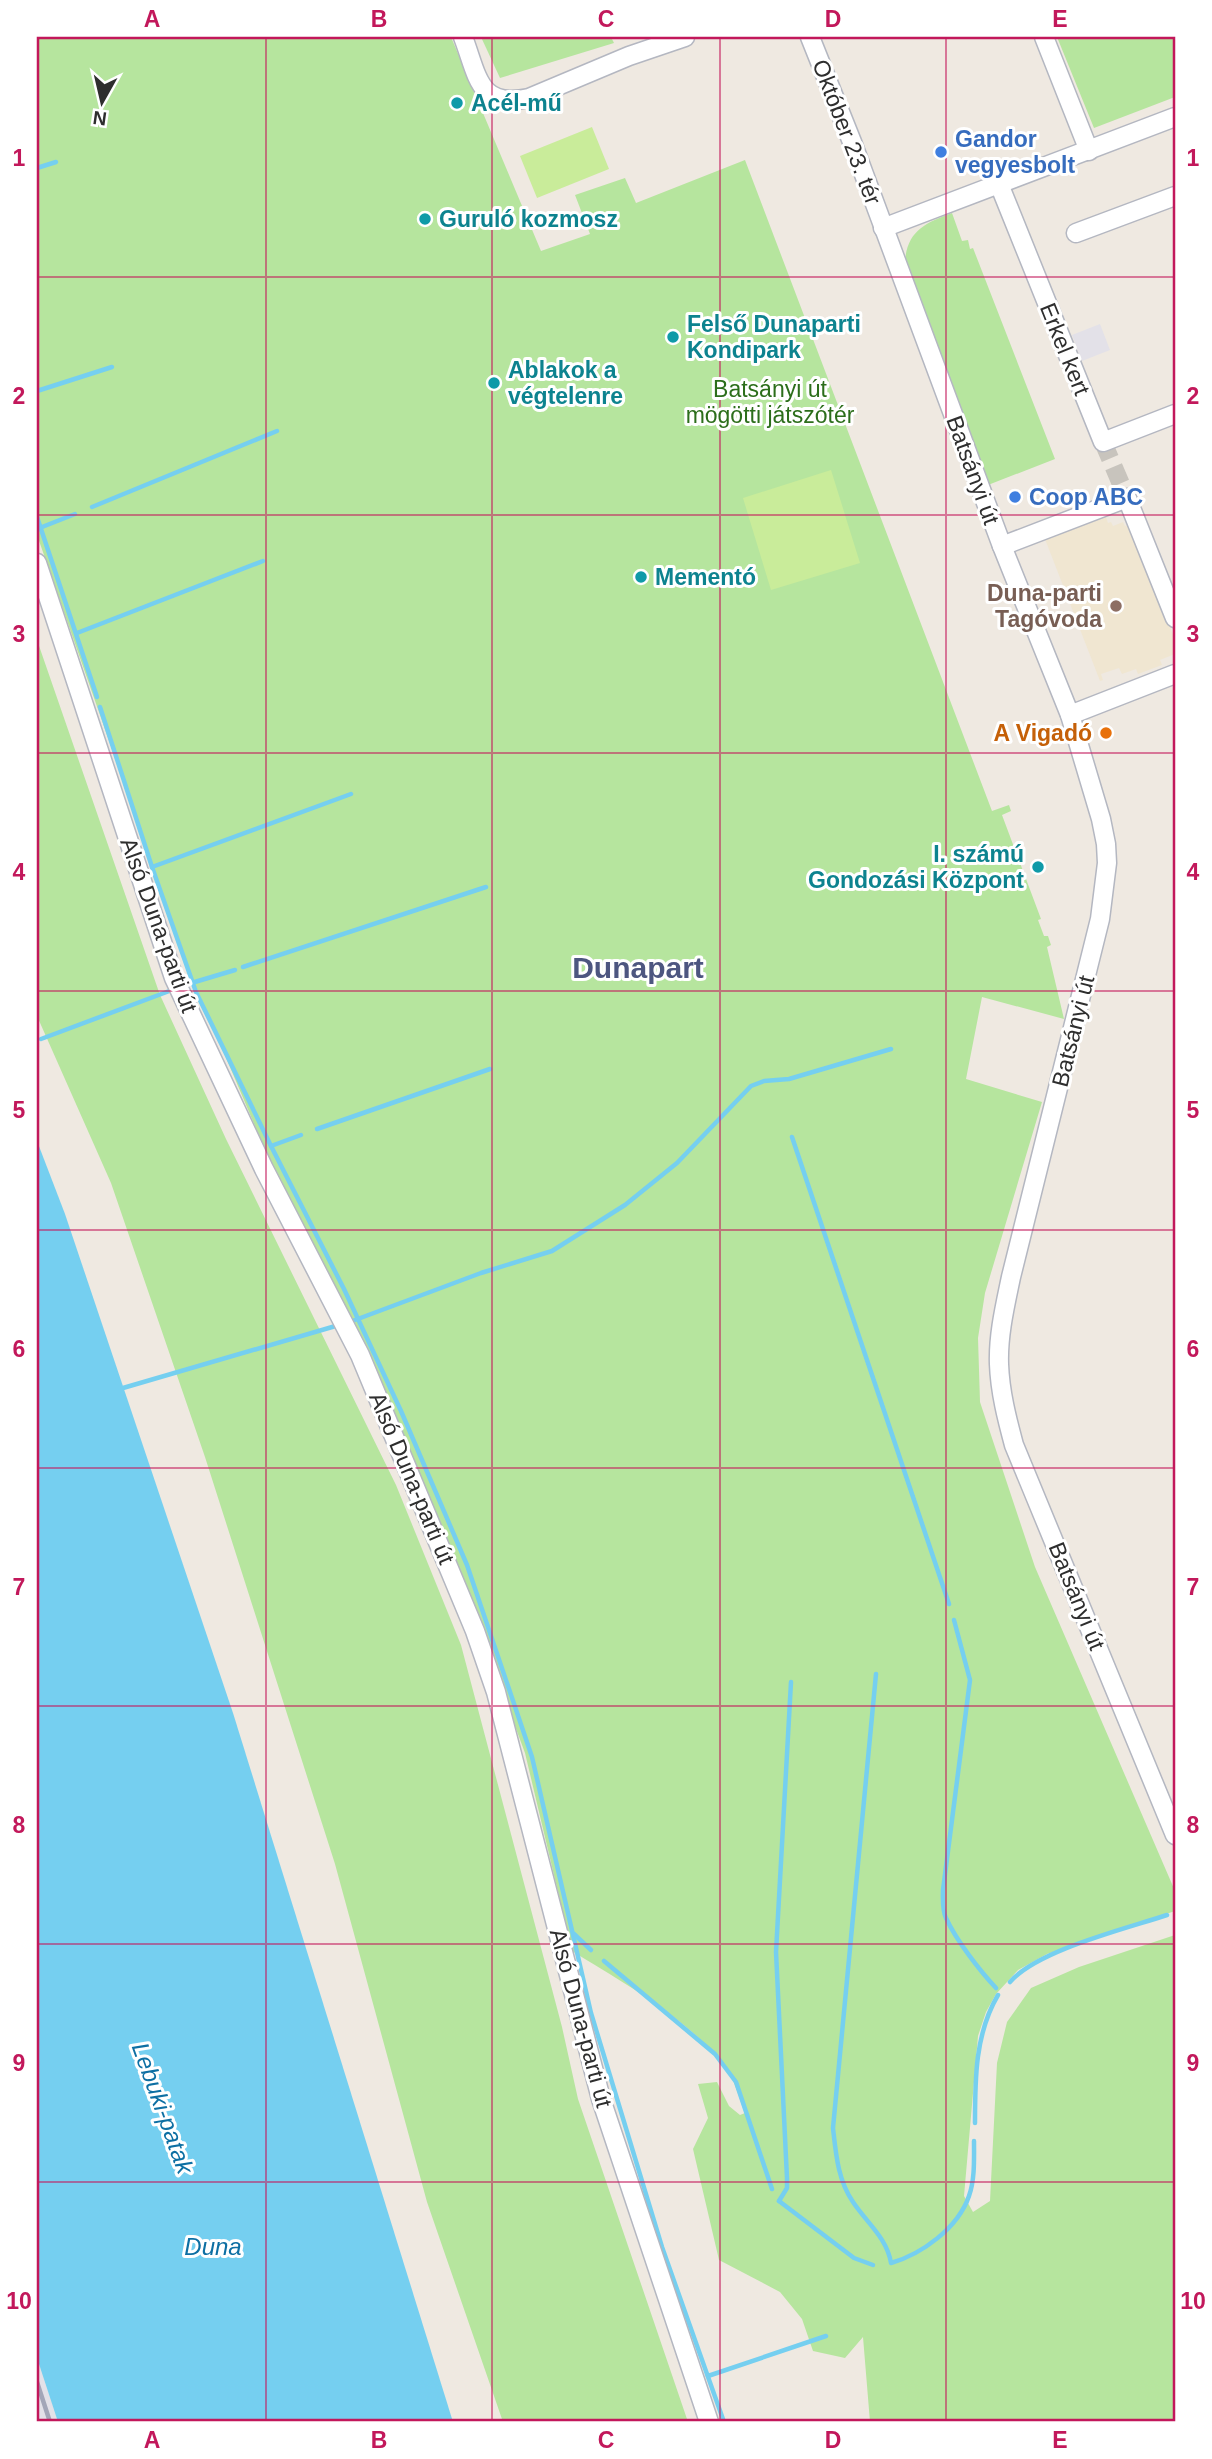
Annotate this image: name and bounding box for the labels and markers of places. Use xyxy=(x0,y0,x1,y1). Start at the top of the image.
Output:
place label: Acél-mű xyxy=(471,90,562,116)
marker: Acél-mű xyxy=(449,95,465,111)
place label: Gandor vegyesbolt xyxy=(955,126,1075,178)
marker: Gandor vegyesbolt xyxy=(933,144,949,160)
place label: Guruló kozmosz xyxy=(439,206,618,232)
marker: Guruló kozmosz xyxy=(417,211,433,227)
place label: Felső Dunaparti Kondipark xyxy=(687,311,861,363)
marker: Felső Dunaparti Kondipark xyxy=(665,329,681,345)
place label: Ablakok a végtelenre xyxy=(508,357,623,409)
marker: Ablakok a végtelenre xyxy=(486,375,502,391)
place label: Coop ABC xyxy=(1029,484,1143,510)
marker: Coop ABC xyxy=(1007,489,1023,505)
place label: Mementó xyxy=(655,564,756,590)
marker: Mementó xyxy=(633,569,649,585)
place label: Duna-parti Tagóvoda xyxy=(987,580,1102,632)
marker: Duna-parti Tagóvoda xyxy=(1108,598,1124,614)
place label: A Vigadó xyxy=(994,720,1092,746)
marker: A Vigadó xyxy=(1098,725,1114,741)
place label: I. számú Gondozási Központ xyxy=(808,841,1024,893)
marker: I. számú Gondozási Központ xyxy=(1030,859,1046,875)

